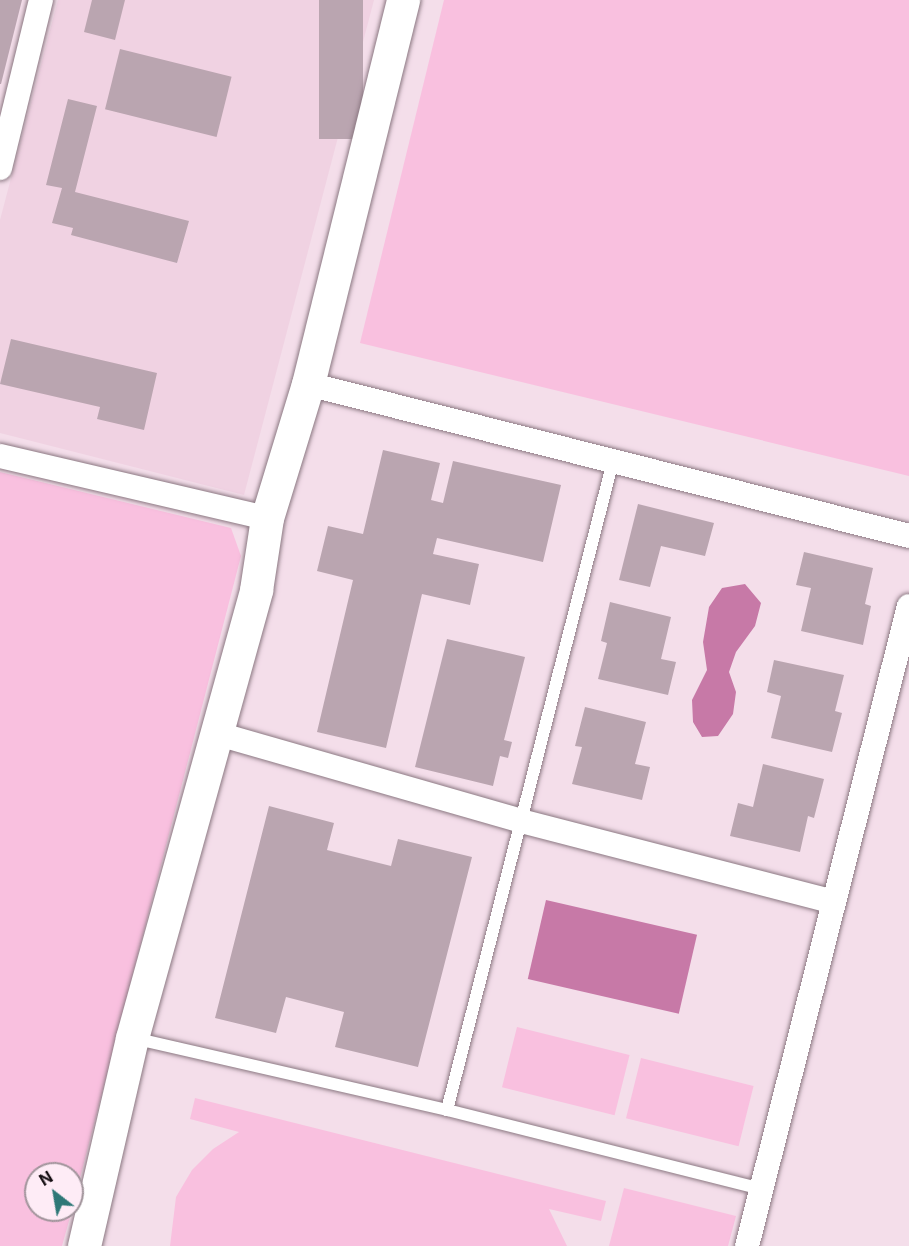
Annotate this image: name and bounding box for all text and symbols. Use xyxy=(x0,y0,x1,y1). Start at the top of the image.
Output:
north arrow xyxy=(24,1162,84,1222)
text: N xyxy=(35,1167,56,1190)

